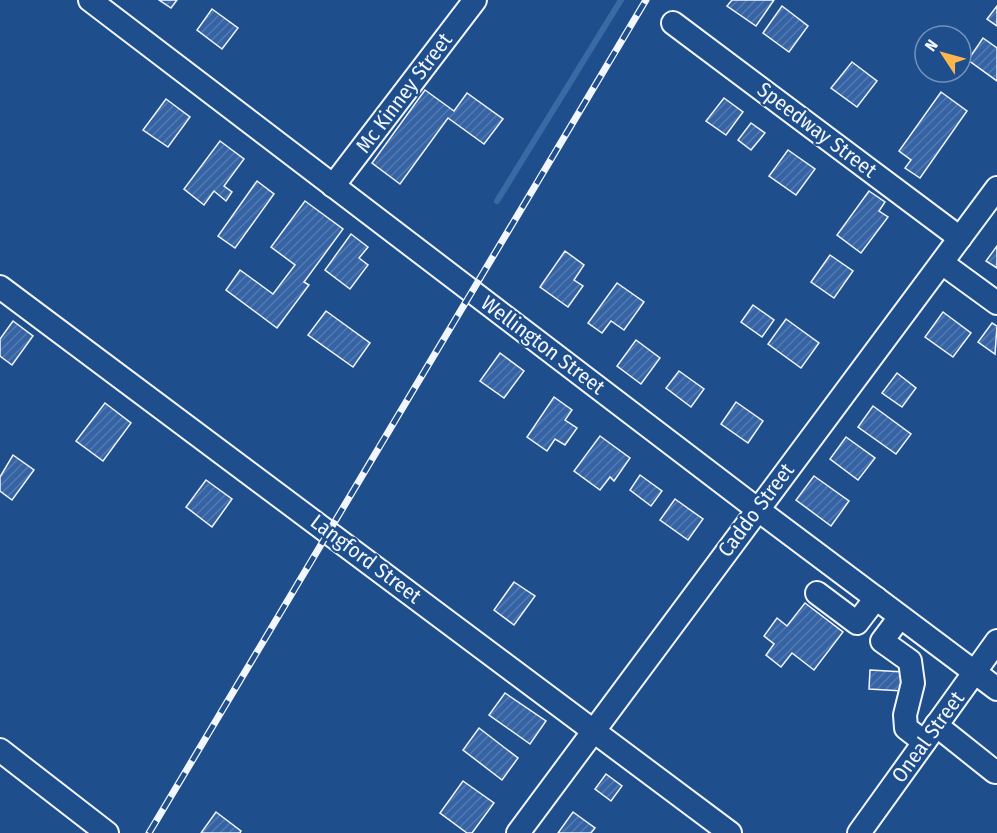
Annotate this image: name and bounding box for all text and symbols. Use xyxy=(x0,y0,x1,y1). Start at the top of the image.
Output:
north arrow xyxy=(913,24,973,84)
street label: Mc Kinney Street xyxy=(350,28,458,158)
text: N xyxy=(921,36,942,55)
street label: Speedway Street xyxy=(752,77,882,183)
street label: Wellington Street xyxy=(476,290,610,400)
street label: Caddo Street xyxy=(712,458,800,562)
street label: Langford Street xyxy=(305,509,427,609)
street label: Oneal Street xyxy=(886,686,970,788)

